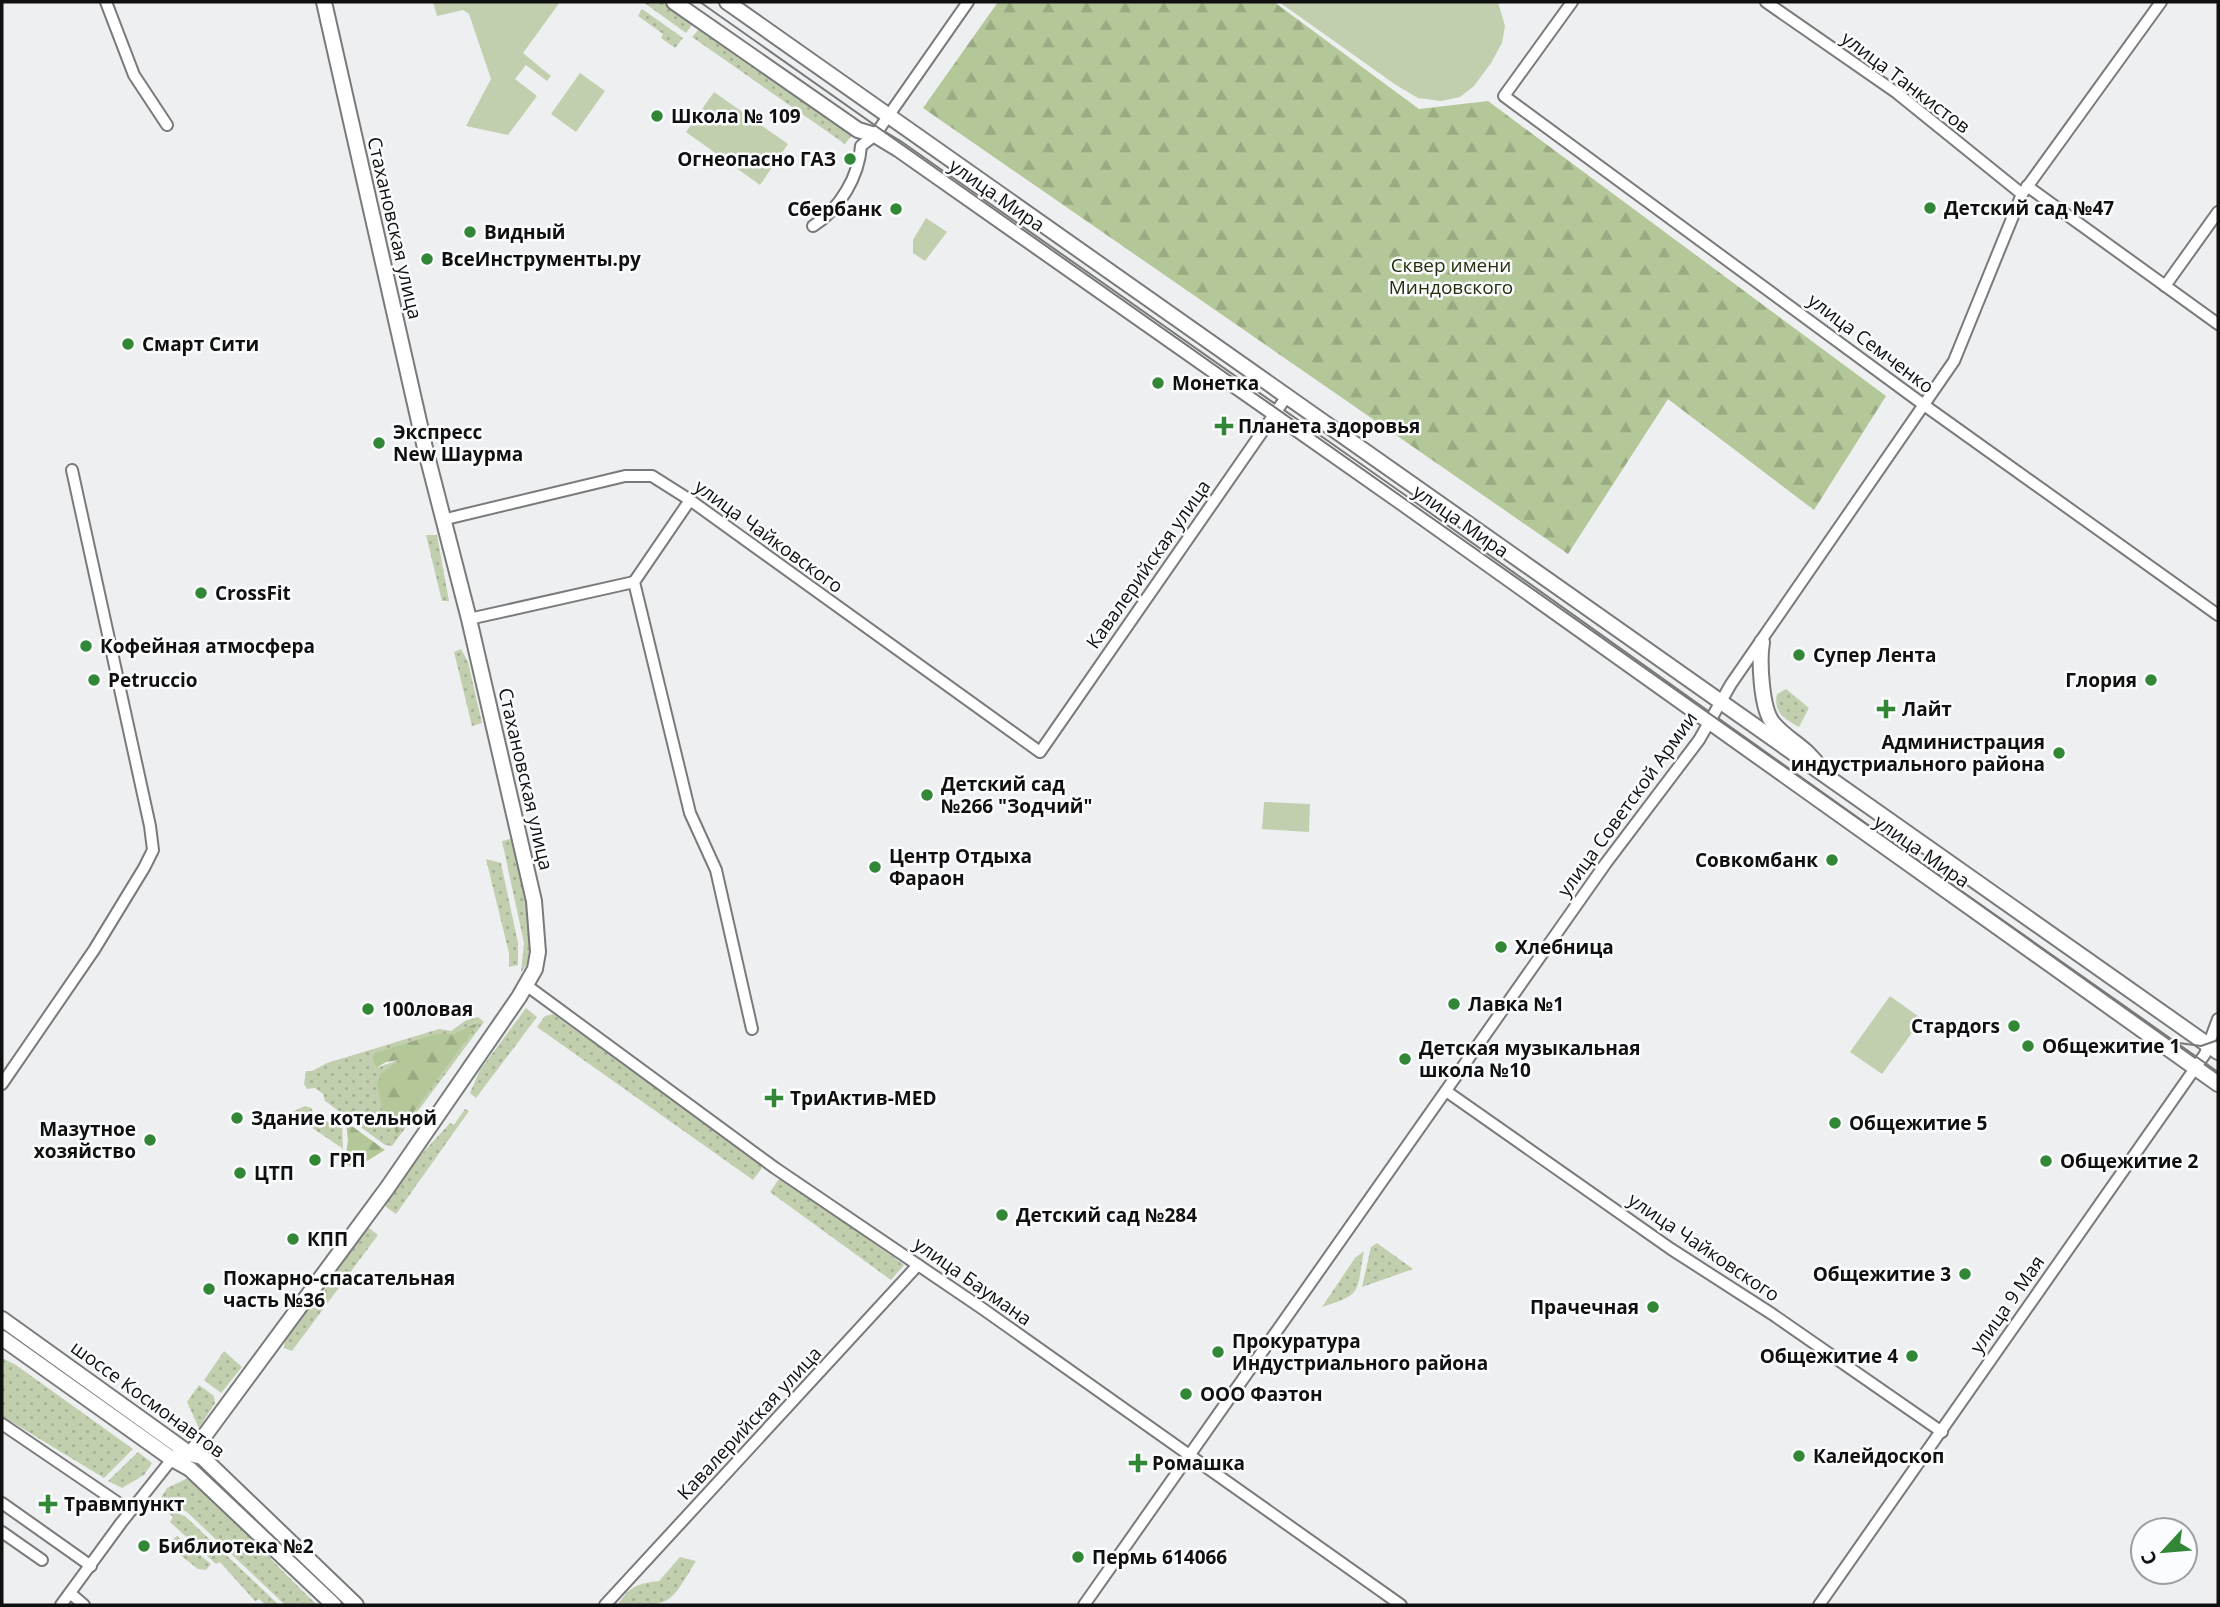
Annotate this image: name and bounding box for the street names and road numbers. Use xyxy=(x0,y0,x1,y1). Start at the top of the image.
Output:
street label: улица Танкистов xyxy=(1836,25,1976,139)
street label: Стахановская улица xyxy=(361,134,429,322)
street label: улица Мира xyxy=(944,152,1050,238)
street label: улица Семченко xyxy=(1803,287,1939,399)
street label: улица Чайковского xyxy=(689,473,849,599)
street label: Кавалерийская улица xyxy=(1080,474,1216,654)
street label: улица Мира xyxy=(1408,478,1514,564)
street label: Стахановская улица xyxy=(492,685,560,873)
street label: улица Советской Армии xyxy=(1551,706,1703,902)
street label: улица Мира xyxy=(1869,808,1975,894)
street label: улица Чайковского xyxy=(1623,1187,1785,1307)
street label: улица Баумана xyxy=(909,1231,1037,1331)
street label: улица 9 Мая xyxy=(1964,1250,2050,1358)
street label: шоссе Космонавтов xyxy=(66,1334,230,1464)
street label: Кавалерийская улица xyxy=(671,1341,827,1505)

